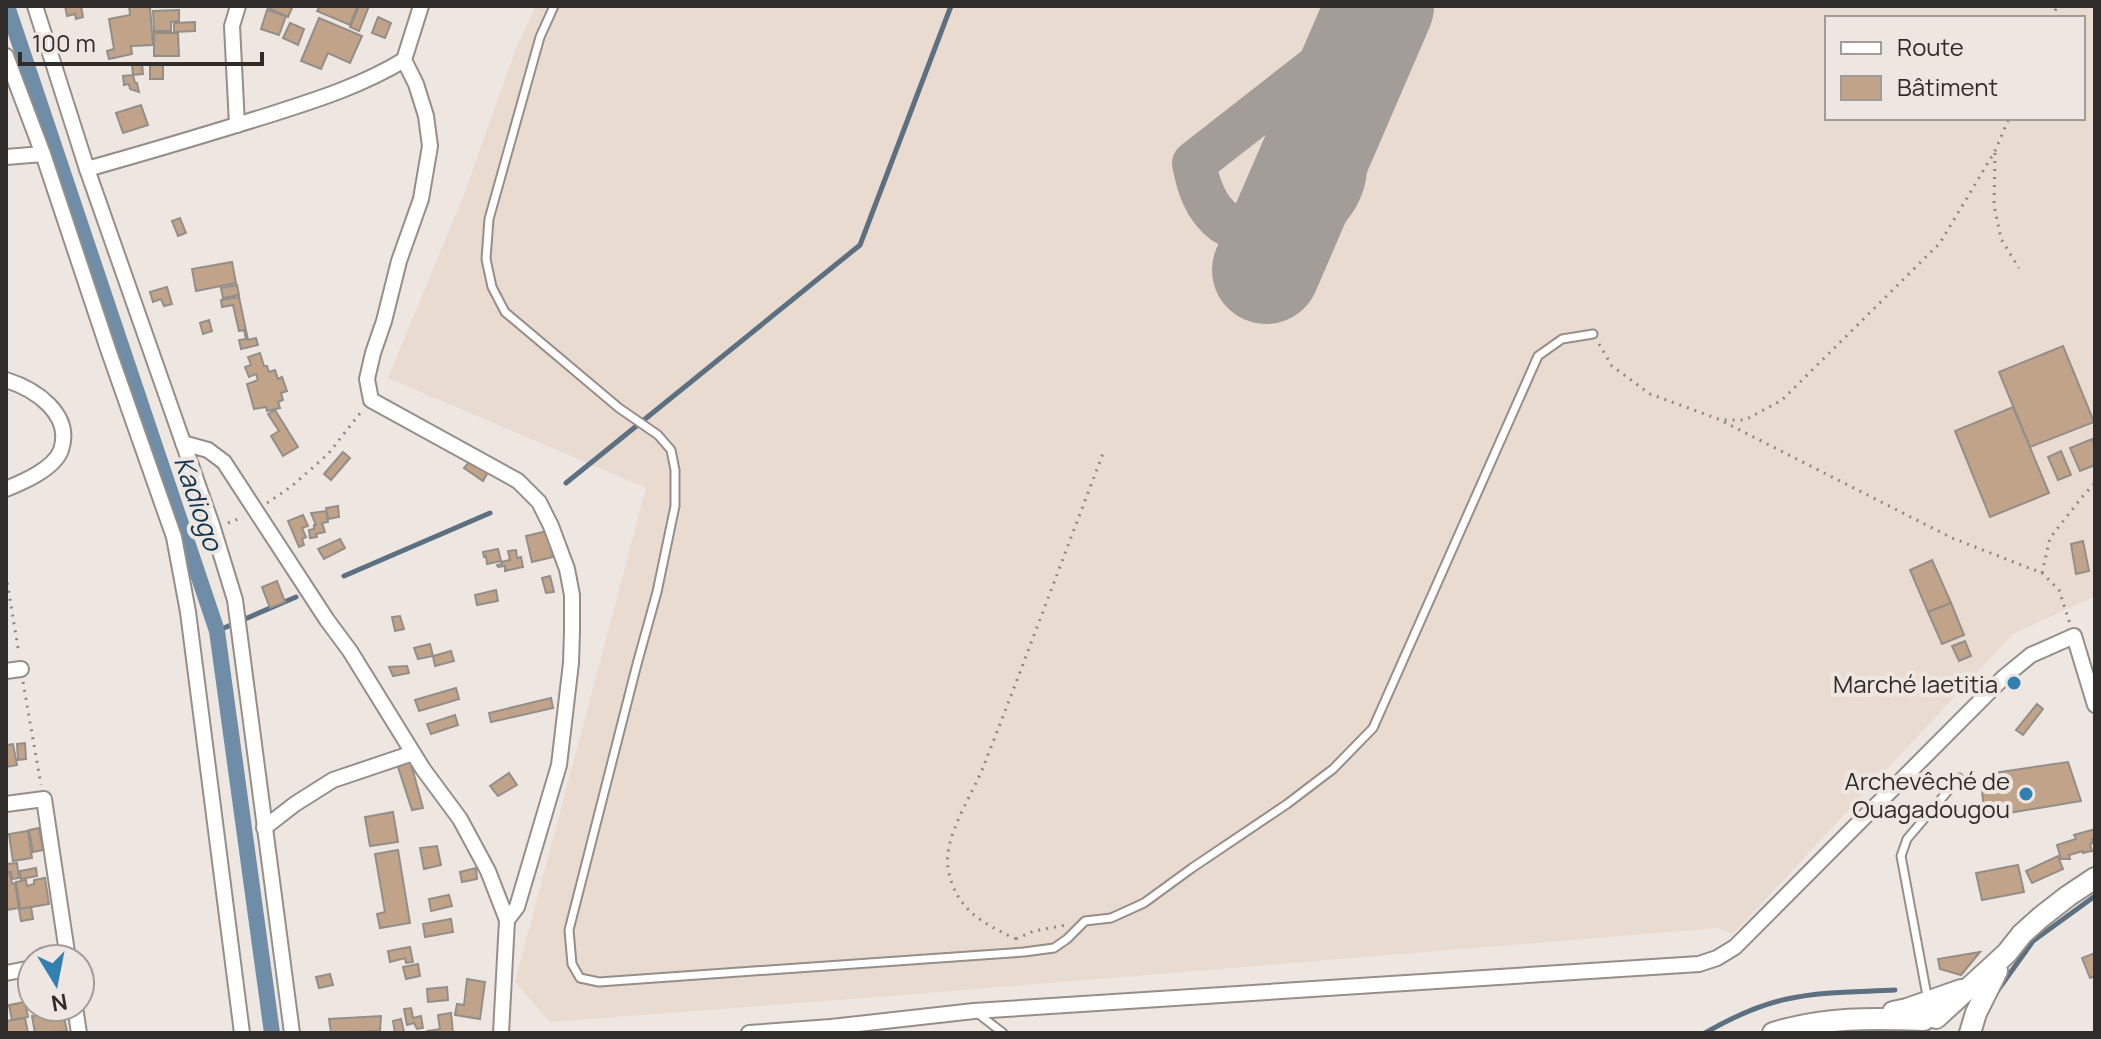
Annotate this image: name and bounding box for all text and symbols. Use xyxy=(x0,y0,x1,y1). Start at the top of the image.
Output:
scale bar xyxy=(20,16,262,66)
legend xyxy=(1825,16,2085,120)
text: 100 m xyxy=(32,26,96,59)
text: Route xyxy=(1897,30,1964,63)
text: Bâtiment xyxy=(1897,70,1998,103)
water label: Kadiogo xyxy=(166,451,232,556)
place label: Marché laetitia xyxy=(1833,667,1998,700)
marker: Marché laetitia xyxy=(2005,674,2023,692)
place label: Archevêché de Ouagadougou xyxy=(1844,764,2010,825)
marker: Archevêché de Ouagadougou xyxy=(2017,785,2035,803)
north arrow xyxy=(16,943,96,1023)
text: N xyxy=(49,987,70,1019)

